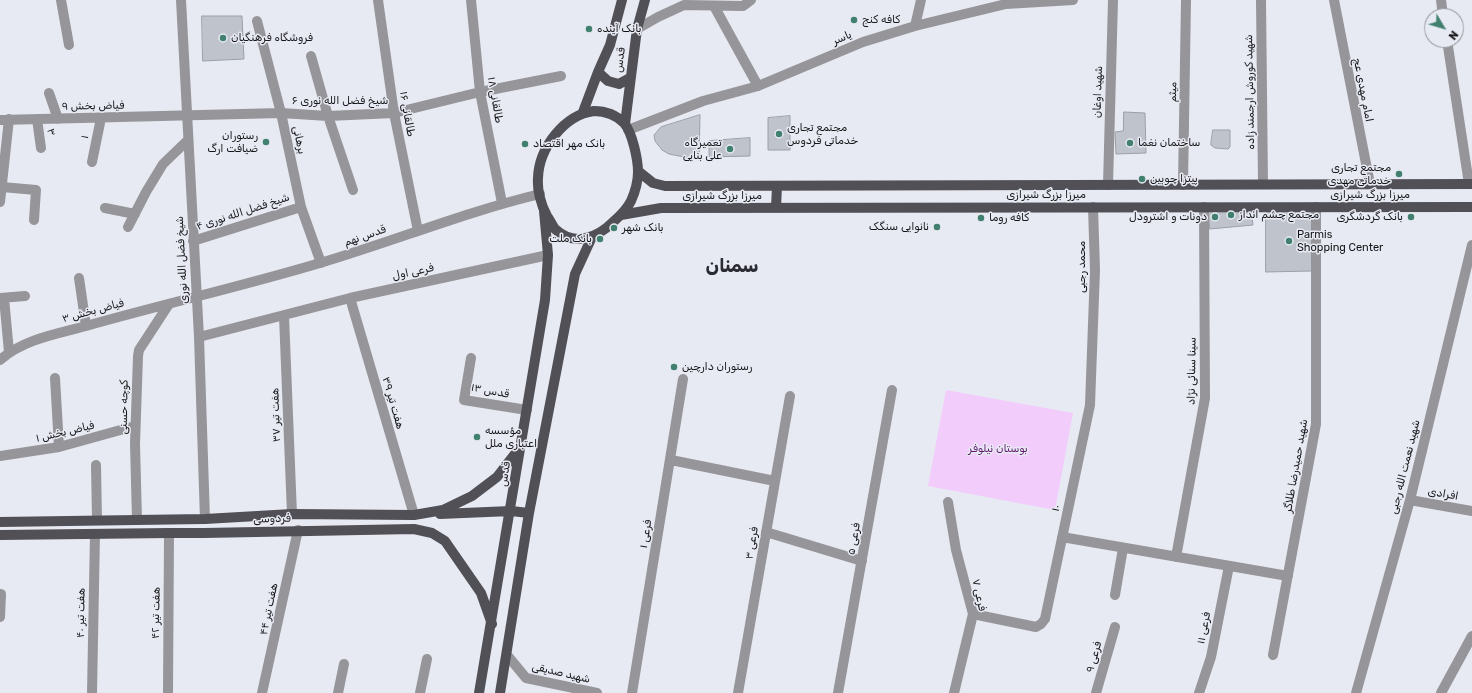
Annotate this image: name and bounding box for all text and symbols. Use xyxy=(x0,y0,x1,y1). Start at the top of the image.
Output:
north arrow xyxy=(1424,8,1464,48)
place label: کافه کنج xyxy=(862,13,900,27)
marker: کافه کنج xyxy=(849,15,859,25)
place label: بانک آینده xyxy=(597,22,641,36)
marker: بانک آینده xyxy=(584,24,594,34)
street label: یاسر xyxy=(830,28,854,48)
text: N xyxy=(1446,28,1461,42)
place label: فروشگاه فرهنگیان xyxy=(231,31,313,45)
marker: فروشگاه فرهنگیان xyxy=(218,33,228,43)
street label: شهید کوروش ارجمند زاده xyxy=(1242,34,1258,150)
street label: قدس xyxy=(612,47,628,73)
street label: امام مهدی عج xyxy=(1350,57,1376,123)
street label: شهید اوغان xyxy=(1090,66,1106,118)
street label: طالقانی ۱۸ xyxy=(484,76,506,124)
street label: میثم xyxy=(1166,82,1180,102)
street label: طالقانی ۱۶ xyxy=(397,90,417,138)
street label: شیخ فضل الله نوری ۶ xyxy=(292,94,388,108)
street label: فیاض بخش ۹ xyxy=(62,99,124,113)
place label: مجتمع تجاری خدماتی فردوس xyxy=(787,121,858,147)
street label: برهانی xyxy=(290,125,308,155)
street label: ۳ xyxy=(44,127,58,137)
place label: رستوران ضیافت ارگ xyxy=(207,129,258,155)
marker: مجتمع تجاری خدماتی فردوس xyxy=(774,129,784,139)
street label: ۱ xyxy=(78,134,92,140)
place label: تعمیرگاه علی بنایی xyxy=(683,136,722,162)
place label: ساختمان نغما xyxy=(1138,136,1200,150)
marker: رستوران ضیافت ارگ xyxy=(261,137,271,147)
place label: بانک مهر اقتصاد xyxy=(533,137,605,151)
marker: ساختمان نغما xyxy=(1125,138,1135,148)
marker: بانک مهر اقتصاد xyxy=(520,139,530,149)
marker: تعمیرگاه علی بنایی xyxy=(725,144,735,154)
place label: مجتمع تجاری خدماتی مهدی xyxy=(1327,161,1391,187)
marker: مجتمع تجاری خدماتی مهدی xyxy=(1394,169,1404,179)
place label: پیتزا چوبین xyxy=(1150,172,1198,186)
marker: پیتزا چوبین xyxy=(1137,174,1147,184)
street label: میرزا بزرگ شیرازی xyxy=(1006,188,1086,202)
street label: میرزا بزرگ شیرازی xyxy=(1330,188,1410,202)
street label: میرزا بزرگ شیرازی xyxy=(682,189,762,203)
street label: شیخ فضل الله نوری ۴ xyxy=(195,191,291,233)
place label: مجتمع چشم انداز xyxy=(1239,208,1319,222)
place label: دونات و اشترودل xyxy=(1129,210,1207,224)
marker: مجتمع چشم انداز xyxy=(1226,210,1236,220)
place label: بانک گردشگری xyxy=(1336,210,1403,224)
place label: کافه روما xyxy=(989,211,1029,225)
marker: دونات و اشترودل xyxy=(1210,212,1220,222)
marker: بانک گردشگری xyxy=(1406,212,1416,222)
marker: کافه روما xyxy=(976,213,986,223)
street label: شیخ فضل الله نوری xyxy=(173,216,191,304)
place label: نانوایی سنگک xyxy=(869,220,929,234)
place label: بانک شهر xyxy=(622,221,664,235)
marker: نانوایی سنگک xyxy=(932,222,942,232)
street label: قدس نهم xyxy=(342,223,388,249)
marker: بانک شهر xyxy=(609,223,619,233)
place label: Parmis Shopping Center xyxy=(1297,228,1383,254)
place label: بانک ملت xyxy=(549,232,592,246)
marker: بانک ملت xyxy=(595,234,605,244)
marker: Parmis Shopping Center xyxy=(1284,236,1294,246)
street label: محمد رجبی xyxy=(1075,241,1089,293)
district label: سمنان xyxy=(706,256,758,278)
street label: فرعی اول xyxy=(391,261,435,283)
street label: فیاض بخش ۳ xyxy=(61,296,125,326)
street label: سینا سنائی نژاد xyxy=(1185,337,1199,405)
place label: رستوران دارچین xyxy=(682,360,752,374)
marker: رستوران دارچین xyxy=(669,362,679,372)
street label: هفت تیر ۳۹ xyxy=(379,375,407,431)
street label: کوچه حسنی xyxy=(117,379,131,435)
street label: قدس ۱۳ xyxy=(470,381,510,401)
street label: هفت تیر ۳۷ xyxy=(268,388,284,442)
street label: شهید حمیدرضا طلاگر xyxy=(1281,418,1311,514)
street label: شهید نعمت الله رجبی xyxy=(1387,418,1423,516)
street label: فیاض بخش ۱ xyxy=(34,419,96,445)
place label: مؤسسه اعتباری ملل xyxy=(485,424,537,450)
marker: مؤسسه اعتباری ملل xyxy=(472,432,482,442)
park label: بوستان نیلوفر xyxy=(968,442,1028,456)
street label: قدس xyxy=(497,461,513,487)
street label: افرادی xyxy=(1427,485,1459,503)
street label: ۱۰ xyxy=(1049,503,1063,513)
street label: فردوسی xyxy=(253,512,291,526)
street label: فرعی ۱ xyxy=(637,519,655,549)
street label: فرعی ۵ xyxy=(845,522,863,556)
street label: فرعی ۳ xyxy=(743,526,761,560)
street label: فرعی ۷ xyxy=(969,578,989,612)
street label: هفت تیر ۴۴ xyxy=(257,582,281,636)
street label: هفت تیر ۴۲ xyxy=(149,587,163,639)
street label: هفت تیر ۴۰ xyxy=(74,588,88,638)
street label: فرعی ۱۱ xyxy=(1194,611,1214,645)
street label: فرعی ۹ xyxy=(1083,640,1105,674)
street label: شهید صدیقی xyxy=(531,660,591,686)

